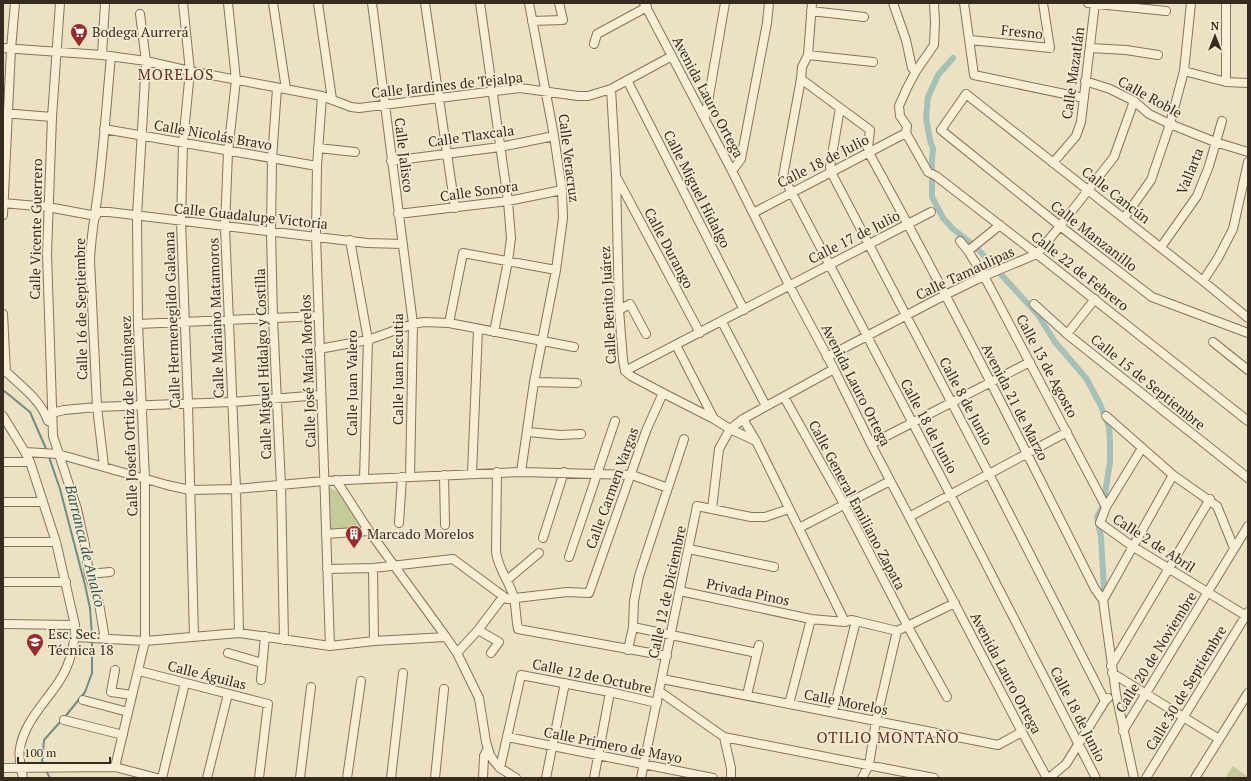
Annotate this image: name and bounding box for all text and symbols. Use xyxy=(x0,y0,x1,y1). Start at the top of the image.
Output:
north arrow xyxy=(1195,16,1235,56)
text: N xyxy=(1211,19,1220,33)
street label: Fresno xyxy=(1000,20,1044,43)
supermarket icon: Bodega Aurrerá xyxy=(69,22,89,47)
place label: Bodega Aurrerá xyxy=(92,22,189,41)
street label: Calle Mazatlán xyxy=(1057,25,1088,120)
street label: Avenida Lauro Ortega xyxy=(668,33,749,161)
district label: MORELOS xyxy=(138,64,214,84)
street label: Calle Jardines de Tejalpa xyxy=(370,67,524,102)
street label: Calle Roble xyxy=(1115,71,1186,122)
street label: Calle Veracruz xyxy=(555,113,584,203)
street label: Calle Nicolás Bravo xyxy=(152,115,274,154)
street label: Calle Jalisco xyxy=(390,116,419,194)
street label: Calle Tlaxcala xyxy=(427,120,515,151)
street label: Calle Miguel Hidalgo xyxy=(659,127,736,251)
street label: Calle 18 de Julio xyxy=(774,129,872,192)
street label: Vallarta xyxy=(1172,145,1207,197)
street label: Calle Vicente Guerrero xyxy=(25,158,46,300)
street label: Calle Cancún xyxy=(1078,162,1155,228)
street label: Calle Sonora xyxy=(439,176,519,205)
street label: Calle Manzanillo xyxy=(1047,196,1142,276)
street label: Calle Guadalupe Victoria xyxy=(173,198,329,233)
street label: Calle Durango xyxy=(640,204,699,292)
street label: Calle 17 de Julio xyxy=(805,205,903,268)
street label: Calle 22 de Febrero xyxy=(1027,226,1133,315)
street label: Calle Hermenegildo Galeana xyxy=(159,231,184,409)
street label: Calle Mariano Matamoros xyxy=(203,237,228,399)
street label: Calle 16 de Septiembre xyxy=(70,238,91,380)
street label: Calle Tamaulipas xyxy=(912,241,1017,304)
street label: Calle Benito Juárez xyxy=(595,245,620,365)
street label: Calle Miguel Hidalgo y Costilla xyxy=(250,268,275,460)
street label: Calle José María Morelos xyxy=(295,294,320,448)
street label: Calle 13 de Agosto xyxy=(1012,311,1083,421)
street label: Calle Juan Escutia xyxy=(388,313,407,425)
street label: Calle Josefa Ortiz de Domínguez xyxy=(115,315,141,517)
street label: Avenida Lauro Ortega xyxy=(817,320,896,449)
street label: Calle 15 de Septiembre xyxy=(1087,329,1210,434)
street label: Calle Juan Valero xyxy=(342,330,361,436)
street label: Avenida 21 de Marzo xyxy=(978,340,1053,464)
street label: Calle 8 de Junio xyxy=(935,353,998,448)
street label: Calle 18 de Junio xyxy=(897,375,962,477)
street label: Calle General Emiliano Zapata xyxy=(805,417,910,593)
street label: Calle Carmen Vargas xyxy=(581,424,642,551)
water label: Barranca de Analco xyxy=(61,481,111,609)
street label: Calle 2 de Abril xyxy=(1109,509,1199,576)
building icon: Marcado Morelos xyxy=(344,524,364,549)
place label: Marcado Morelos xyxy=(367,524,474,543)
street label: Calle 12 de Diciembre xyxy=(643,524,690,660)
street label: Privada Pinos xyxy=(705,573,792,610)
street label: Calle 20 de Noviembre xyxy=(1110,587,1201,716)
street label: Avenida Lauro Ortega xyxy=(966,609,1047,737)
street label: Calle 30 de Septiembre xyxy=(1141,622,1230,754)
place label: Esc. Sec. Técnica 18 xyxy=(48,624,114,659)
school or university icon: Esc. Sec. Técnica 18 xyxy=(25,632,45,657)
street label: Calle 12 de Octubre xyxy=(531,654,654,697)
street label: Calle Águilas xyxy=(166,656,249,693)
street label: Calle 18 de Junio xyxy=(1046,663,1111,765)
street label: Calle Morelos xyxy=(802,684,890,719)
street label: Calle Primero de Mayo xyxy=(542,722,684,767)
district label: OTILIO MONTAÑO xyxy=(816,727,960,747)
scale bar xyxy=(18,739,110,765)
text: 100 m xyxy=(24,745,57,760)

